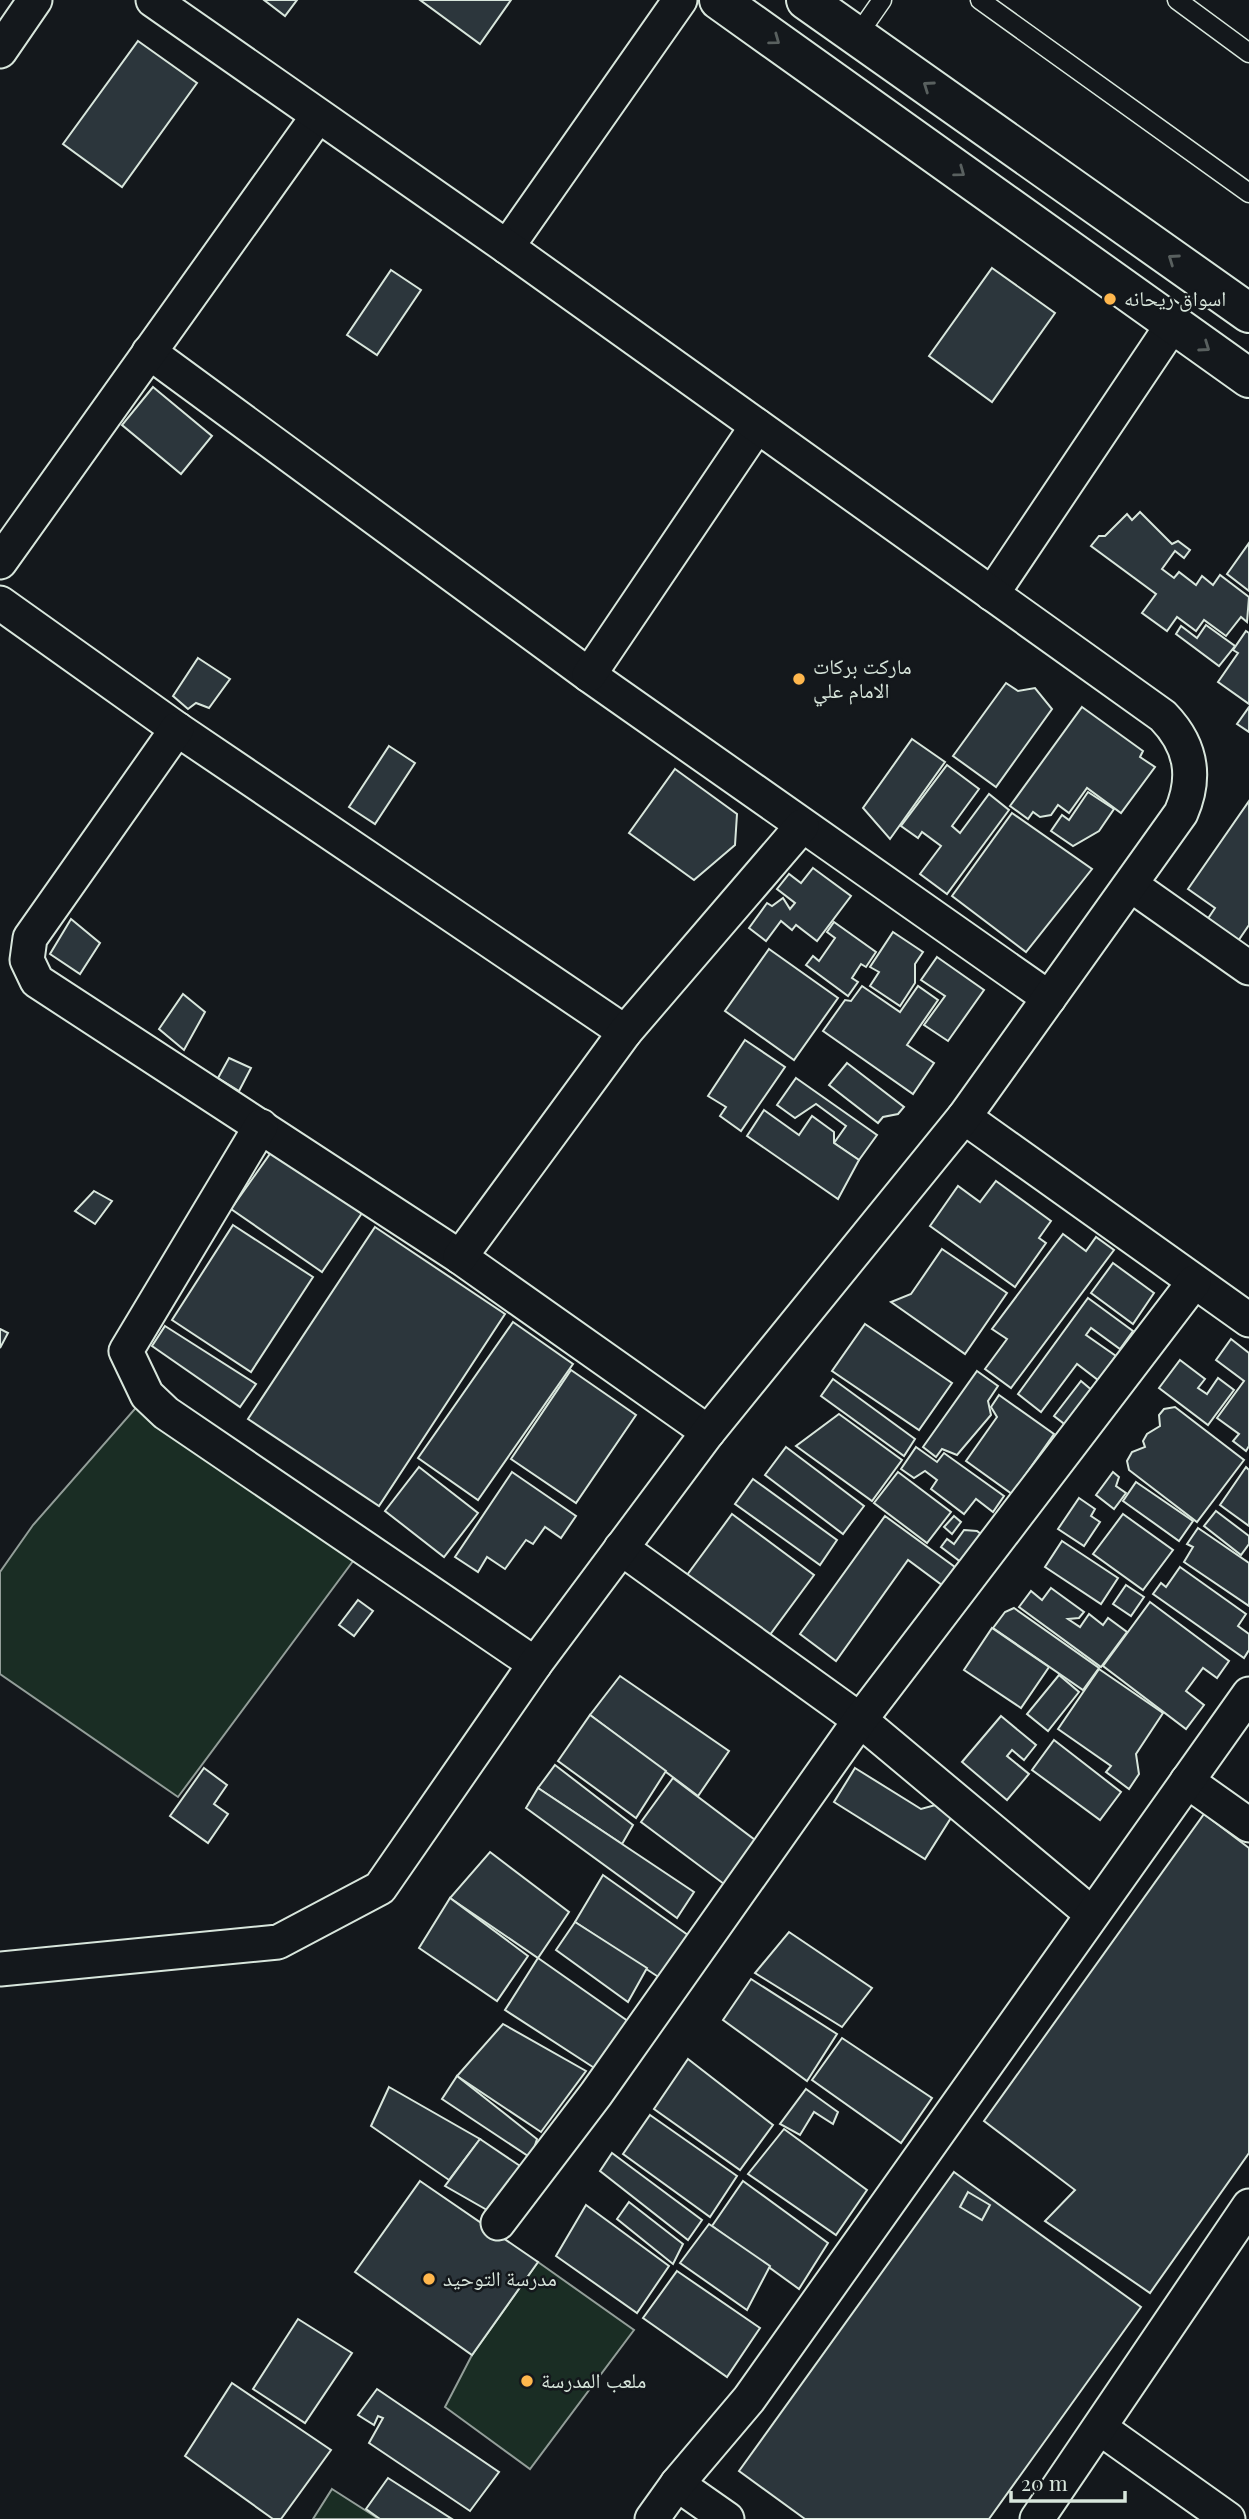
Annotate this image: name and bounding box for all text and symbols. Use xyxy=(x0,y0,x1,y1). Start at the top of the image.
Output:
one-way arrow xyxy=(767,32,780,44)
one-way arrow xyxy=(922,81,935,94)
one-way arrow xyxy=(952,164,965,176)
one-way arrow xyxy=(1168,255,1181,267)
place label: اسواق ريحانه xyxy=(1124,283,1226,312)
marker: اسواق ريحانه xyxy=(1102,291,1118,307)
one-way arrow xyxy=(1197,339,1210,351)
place label: ماركت بركات الامام علي xyxy=(813,651,912,707)
marker: ماركت بركات الامام علي xyxy=(791,671,807,687)
place label: مدرسة التوحيد xyxy=(443,2263,557,2291)
marker: مدرسة التوحيد xyxy=(421,2271,437,2287)
place label: ملعب المدرسة xyxy=(541,2365,646,2393)
marker: ملعب المدرسة xyxy=(519,2373,535,2389)
scale bar xyxy=(1011,2460,1125,2504)
text: 20 m xyxy=(1021,2468,1068,2496)

